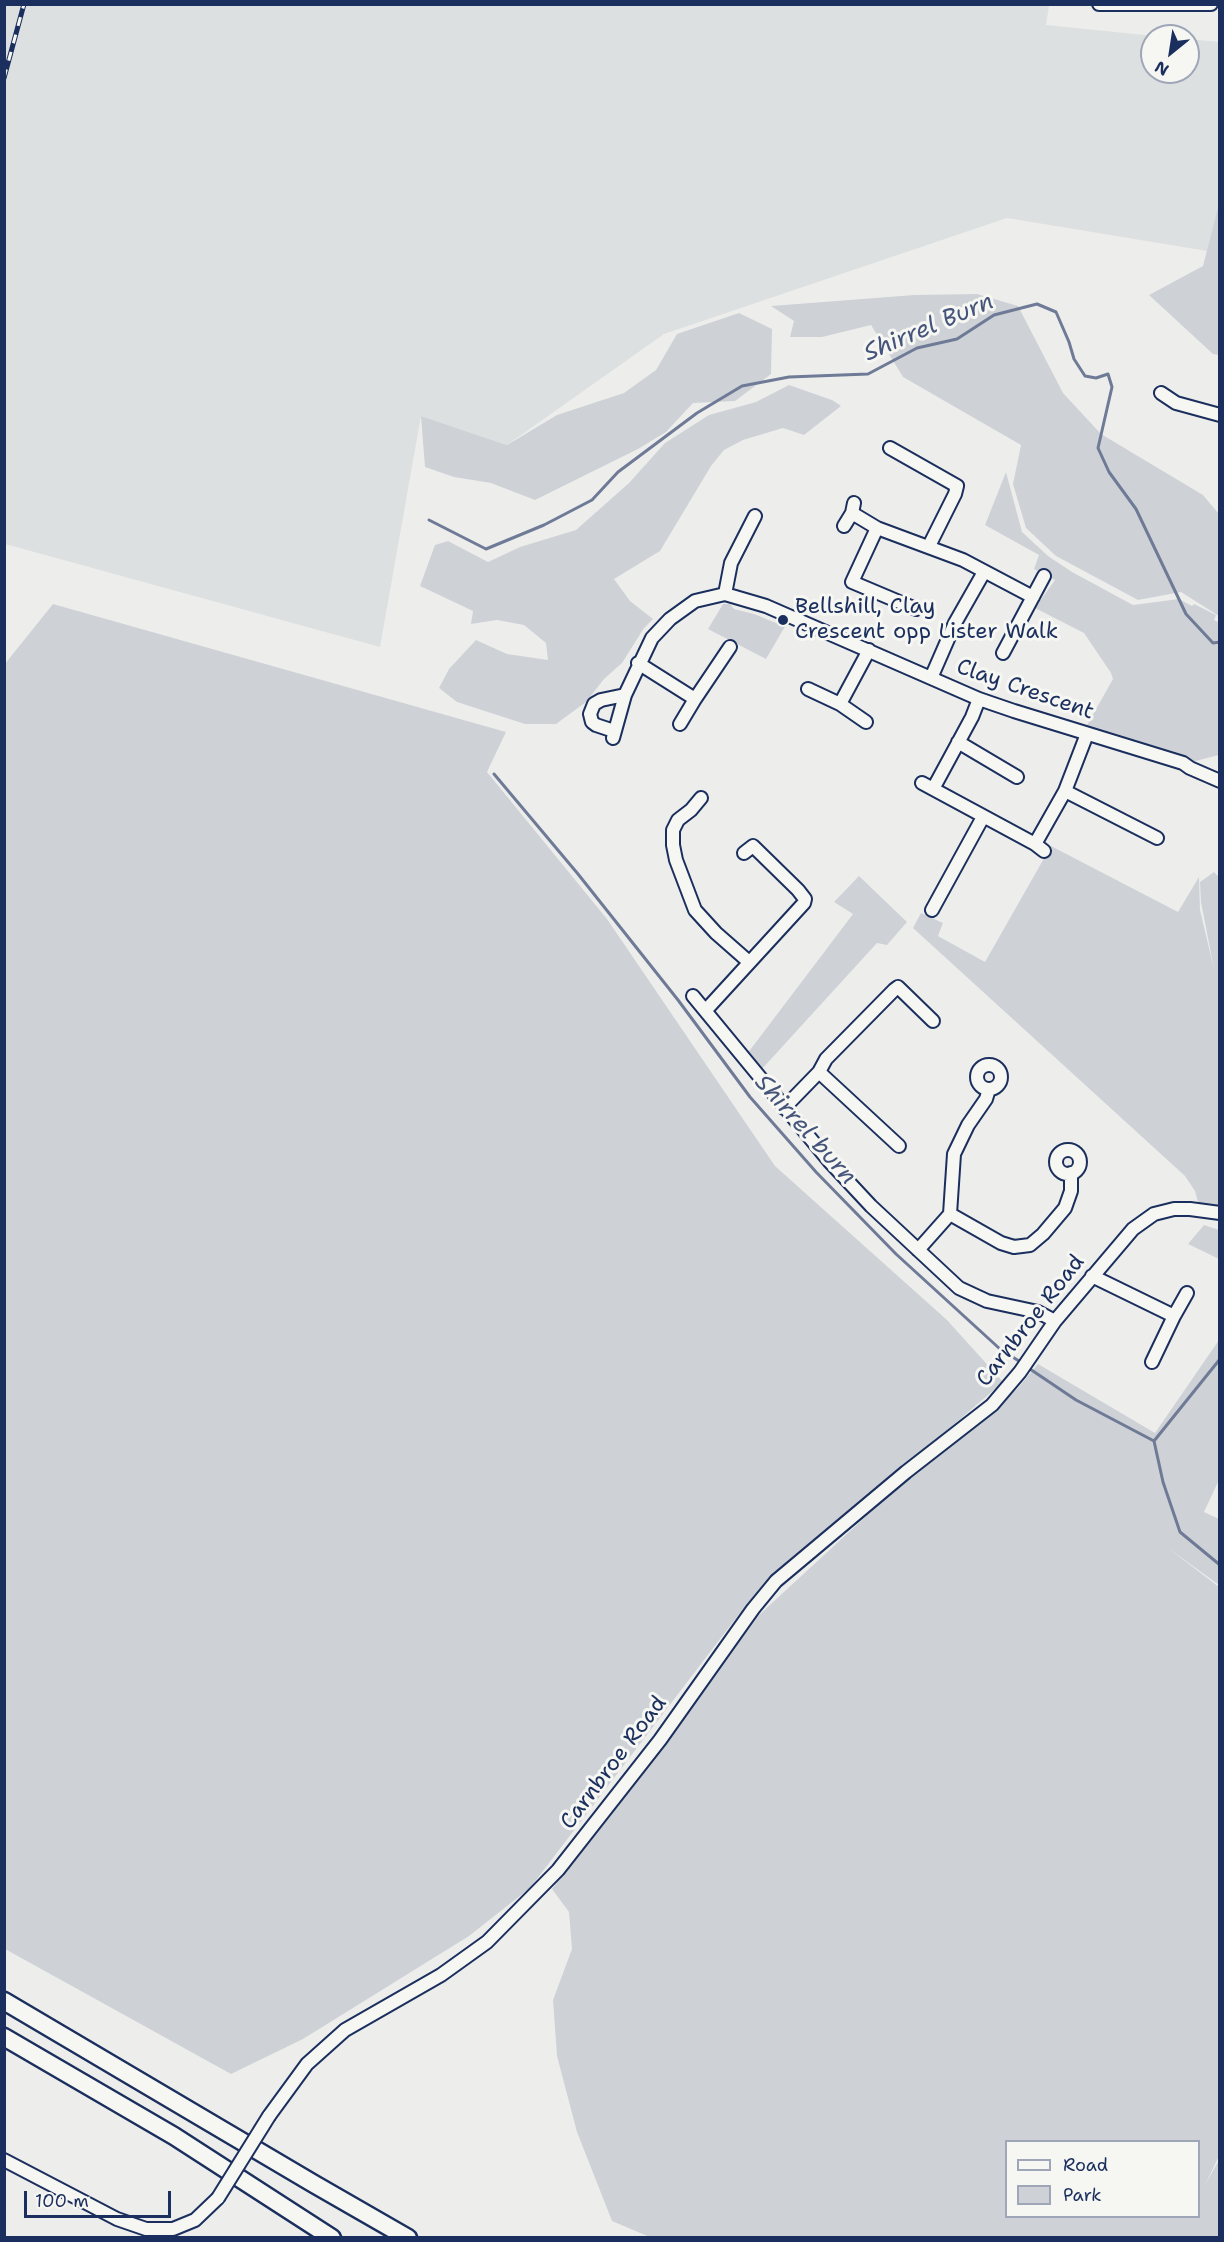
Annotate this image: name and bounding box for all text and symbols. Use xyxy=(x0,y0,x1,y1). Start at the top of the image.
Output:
north arrow xyxy=(1140,24,1200,84)
text: N xyxy=(1151,56,1172,81)
water label: Shirrel Burn xyxy=(860,288,998,368)
place label: Bellshill, Clay Crescent opp Lister Walk xyxy=(795,594,1058,646)
marker: Bellshill, Clay Crescent opp Lister Walk xyxy=(776,613,790,627)
street label: Clay Crescent xyxy=(953,654,1097,726)
water label: Shirrel burn xyxy=(748,1069,862,1191)
street label: Carnbroe Road xyxy=(971,1250,1091,1392)
street label: Carnbroe Road xyxy=(555,1691,673,1835)
legend xyxy=(1005,2140,1200,2218)
text: Road xyxy=(1063,2153,1108,2177)
scale bar xyxy=(27,2179,174,2217)
text: Park xyxy=(1063,2183,1102,2207)
text: 100 m xyxy=(35,2189,89,2213)

